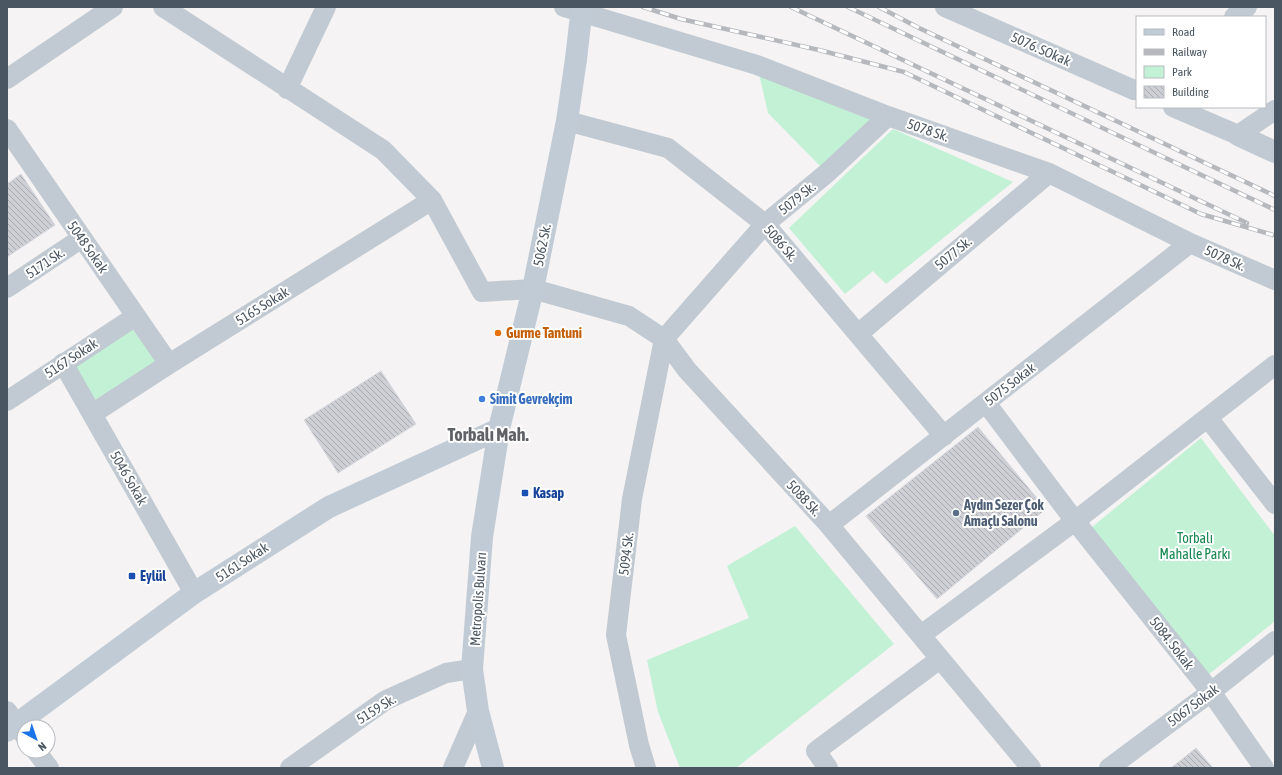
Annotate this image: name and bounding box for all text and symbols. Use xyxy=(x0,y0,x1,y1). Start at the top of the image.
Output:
legend xyxy=(1136,16,1266,108)
text: Road xyxy=(1172,25,1195,39)
street label: 5076. SOkak xyxy=(1009,29,1073,69)
text: Railway xyxy=(1172,45,1207,59)
text: Park xyxy=(1172,65,1193,79)
text: Building xyxy=(1172,85,1210,99)
street label: 5078 Sk. xyxy=(905,115,951,145)
street label: 5079 Sk. xyxy=(775,178,819,218)
street label: 5048 Sokak xyxy=(64,218,112,276)
street label: 5062 Sk. xyxy=(530,222,554,268)
street label: 5086 Sk. xyxy=(761,222,801,264)
street label: 5077 Sk. xyxy=(931,233,975,273)
street label: 5078 Sk. xyxy=(1202,242,1248,274)
street label: 5171 Sk. xyxy=(23,244,67,282)
street label: 5165 Sokak xyxy=(233,283,291,329)
place label: Gurme Tantuni xyxy=(506,325,582,341)
marker: Gurme Tantuni xyxy=(493,328,503,338)
street label: 5167 Sokak xyxy=(42,335,100,381)
street label: 5075 Sokak xyxy=(982,359,1038,409)
place label: Simit Gevrekçim xyxy=(490,391,573,407)
marker: Simit Gevrekçim xyxy=(477,394,487,404)
district label: Torbalı Mah. xyxy=(447,424,529,445)
street label: 5046 Sokak xyxy=(107,448,151,508)
street label: 5088 Sk. xyxy=(784,477,824,519)
place label: Kasap xyxy=(533,485,565,501)
marker: Kasap xyxy=(520,488,530,498)
place label: Aydın Sezer Çok Amaçlı Salonu xyxy=(963,497,1044,529)
marker: Aydın Sezer Çok Amaçlı Salonu xyxy=(951,508,961,518)
park label: Torbalı Mahalle Parkı xyxy=(1160,530,1230,562)
street label: 5094 Sk. xyxy=(615,532,637,576)
street label: 5161 Sokak xyxy=(213,539,271,585)
street label: Metropolis Bulvarı xyxy=(467,552,489,646)
place label: Eylül xyxy=(140,568,166,584)
marker: Eylül xyxy=(127,571,137,581)
street label: 5084. Sokak xyxy=(1147,614,1197,672)
street label: 5067 Sokak xyxy=(1164,681,1222,729)
street label: 5159 Sk. xyxy=(354,691,398,727)
north arrow xyxy=(16,719,56,759)
text: N xyxy=(36,740,49,753)

